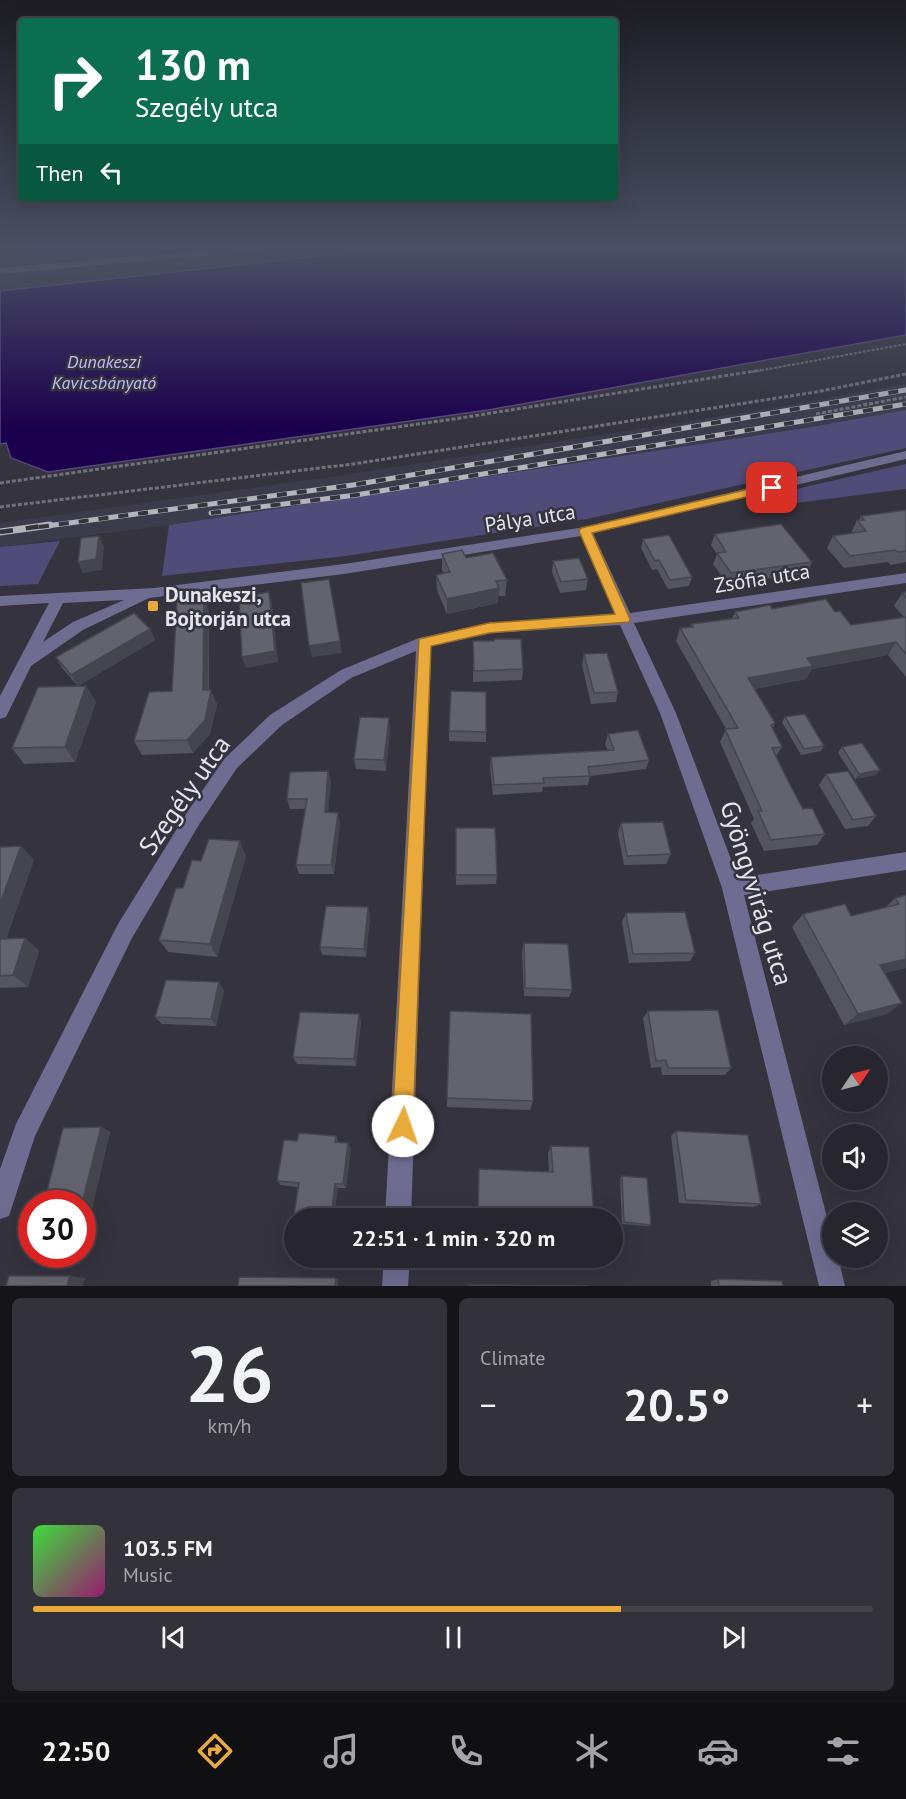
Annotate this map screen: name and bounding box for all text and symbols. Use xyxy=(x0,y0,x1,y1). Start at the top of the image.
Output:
text: 130 m xyxy=(135,37,251,92)
icon: right xyxy=(36,42,114,120)
text: Szegély utca xyxy=(135,90,278,124)
icon: left xyxy=(95,156,128,189)
text: Then xyxy=(36,159,83,187)
water label: Dunakeszi Kavicsbányató xyxy=(52,350,156,394)
pin xyxy=(746,462,797,513)
icon: arrive xyxy=(755,471,788,504)
street label: Pálya utca xyxy=(483,498,577,538)
street label: Zsófia utca xyxy=(712,557,812,599)
place label: Dunakeszi, Bojtorján utca xyxy=(165,581,291,632)
marker: Dunakeszi, Bojtorján utca xyxy=(146,599,160,613)
street label: Szegély utca xyxy=(131,729,237,861)
street label: Gyöngyvirág utca xyxy=(713,797,801,989)
north arrow xyxy=(822,1046,888,1112)
map controls xyxy=(822,1046,888,1268)
position arrow xyxy=(371,1094,435,1158)
button: sound xyxy=(822,1124,888,1190)
speed limit sign: 30 xyxy=(18,1190,96,1268)
button: layers xyxy=(822,1202,888,1268)
text: 22:51 · 1 min · 320 m xyxy=(352,1224,555,1252)
text: 26 xyxy=(185,1323,274,1424)
text: Climate xyxy=(480,1345,546,1371)
text: 20.5° xyxy=(623,1375,730,1433)
text: − xyxy=(480,1383,497,1426)
text: + xyxy=(856,1383,873,1426)
text: km/h xyxy=(208,1413,251,1439)
text: 103.5 FM xyxy=(123,1534,213,1562)
text: Music xyxy=(123,1562,172,1588)
icon: previous xyxy=(157,1621,190,1654)
icon: pause xyxy=(437,1621,470,1654)
icon: next xyxy=(717,1621,750,1654)
icon: directions xyxy=(194,1730,236,1772)
icon: music xyxy=(320,1730,362,1772)
icon: phone xyxy=(445,1730,487,1772)
icon: climate xyxy=(571,1730,613,1772)
icon: car xyxy=(697,1730,739,1772)
icon: filters xyxy=(822,1730,864,1772)
text: 22:50 xyxy=(42,1734,110,1768)

